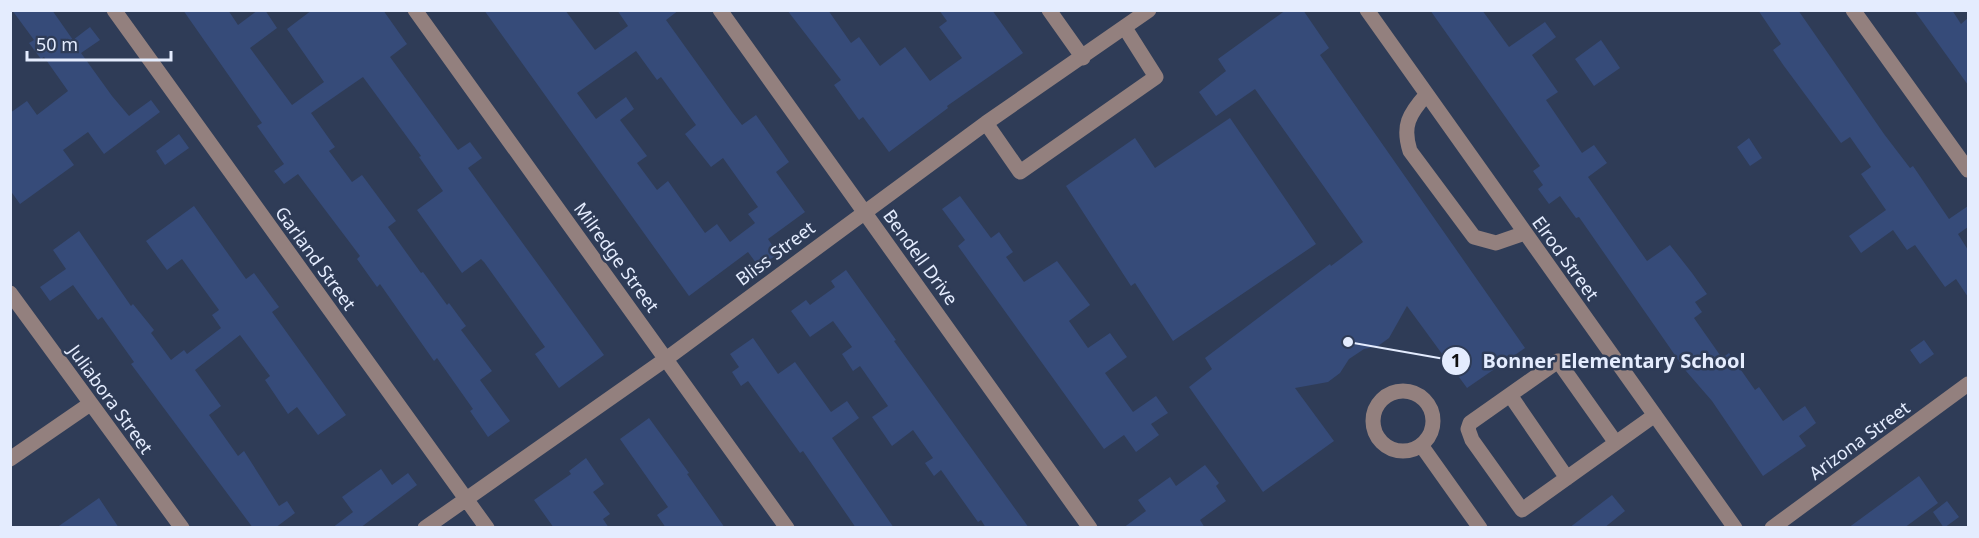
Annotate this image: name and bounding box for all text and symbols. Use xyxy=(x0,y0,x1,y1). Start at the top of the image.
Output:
scale bar xyxy=(27,24,171,62)
text: 50 m xyxy=(36,32,78,56)
street label: Milredge Street xyxy=(569,197,665,317)
street label: Garland Street xyxy=(270,201,362,315)
street label: Bendell Drive xyxy=(878,204,964,310)
street label: Elrod Street xyxy=(1527,211,1605,305)
street label: Bliss Street xyxy=(731,215,820,291)
street label: Juliabora Street xyxy=(62,338,159,459)
callout: Bonner Elementary School xyxy=(1441,342,1758,380)
text: Bonner Elementary School xyxy=(1483,347,1745,374)
text: 1 xyxy=(1451,348,1461,372)
street label: Arizona Street xyxy=(1804,395,1915,485)

